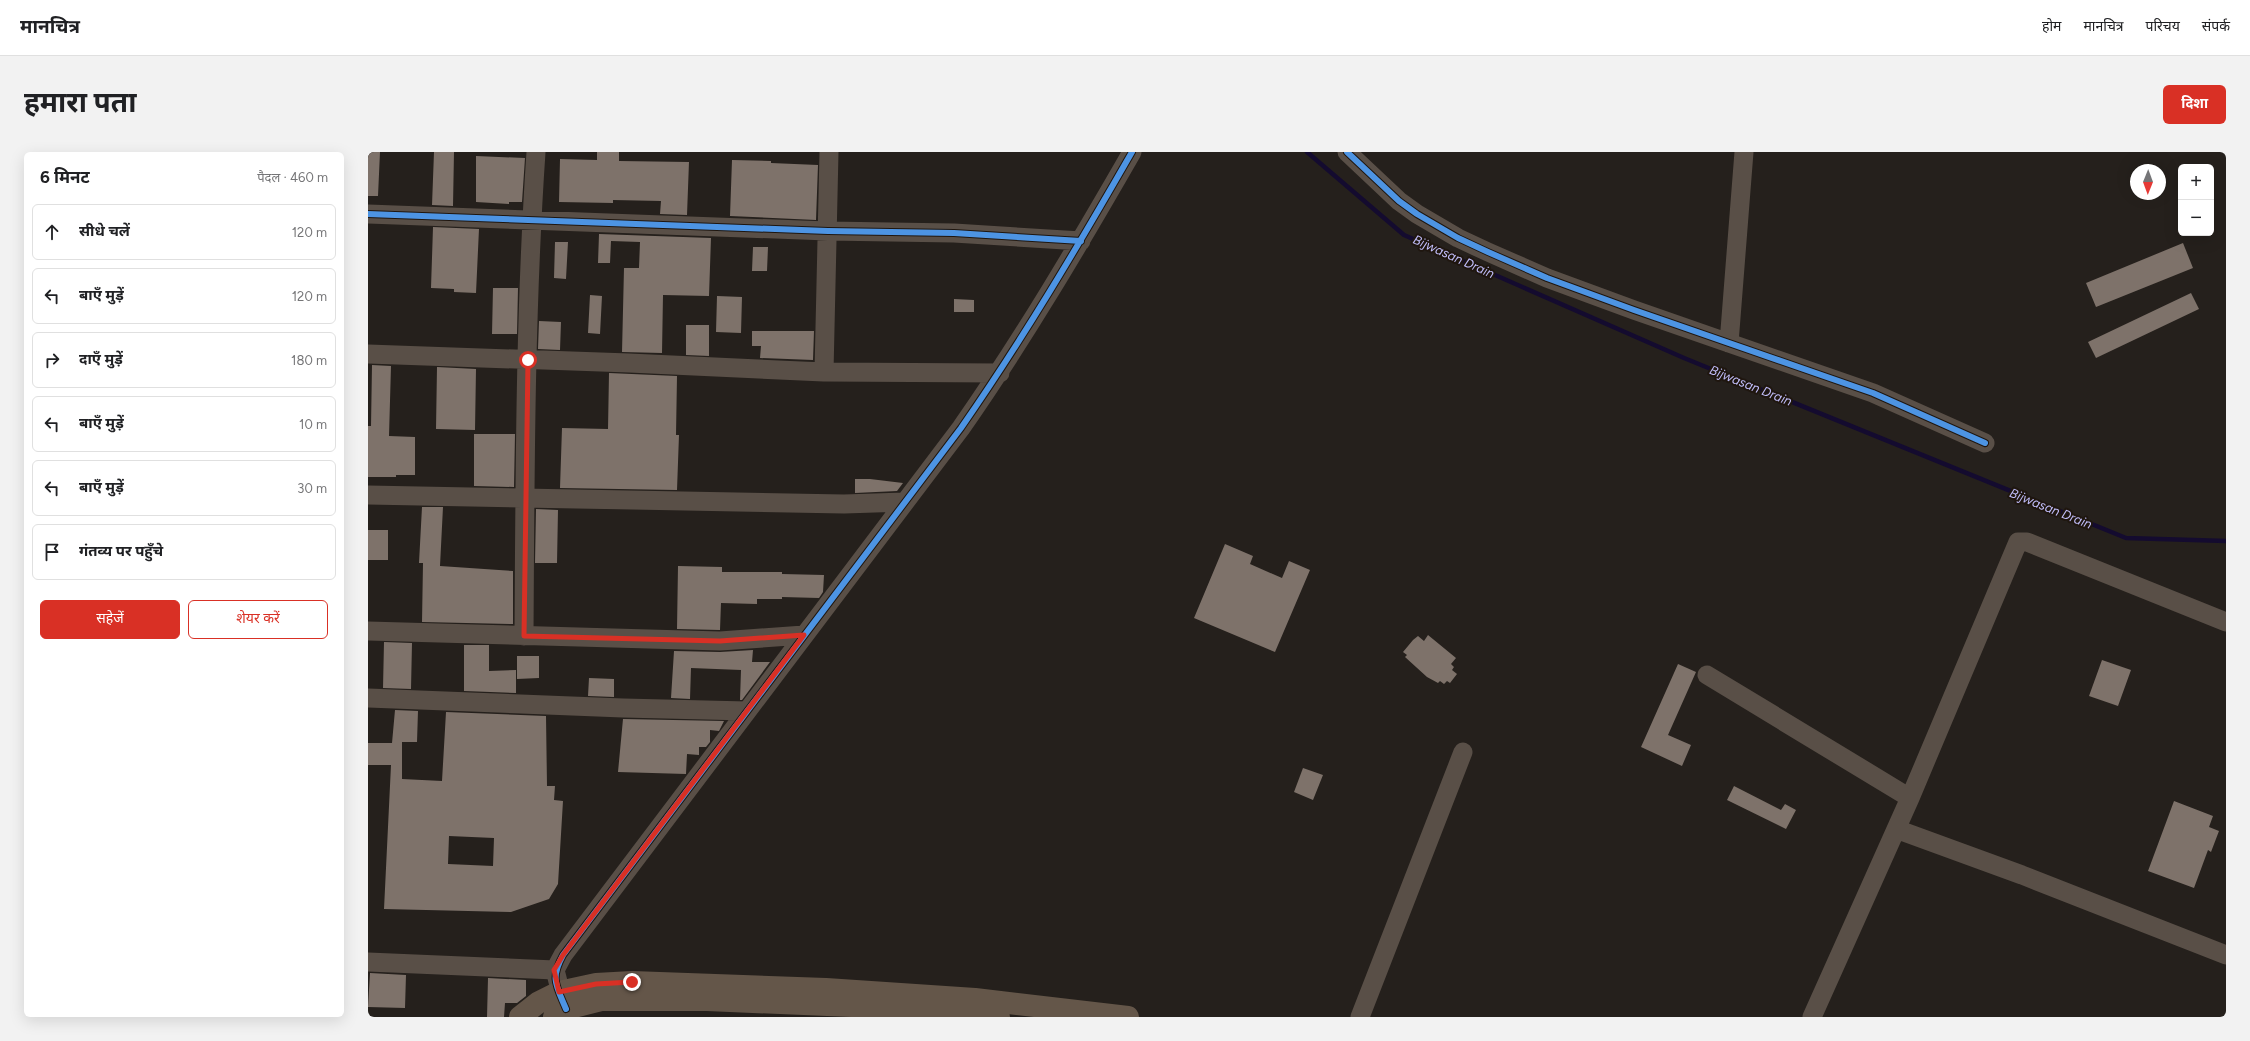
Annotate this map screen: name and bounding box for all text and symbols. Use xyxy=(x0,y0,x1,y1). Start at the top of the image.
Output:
text: मानचित्र xyxy=(20,15,80,38)
text: होम xyxy=(2042,18,2061,35)
text: मानचित्र xyxy=(2083,18,2124,35)
text: परिचय xyxy=(2146,18,2180,35)
text: संपर्क xyxy=(2202,18,2230,35)
text: हमारा पता xyxy=(24,85,136,119)
button: दिशा xyxy=(2163,85,2226,124)
north arrow xyxy=(2130,164,2166,200)
map controls xyxy=(2178,164,2214,236)
button: + xyxy=(2178,164,2214,200)
text: 6 मिनट xyxy=(40,167,90,187)
text: पैदल · 460 m xyxy=(257,170,328,185)
button: − xyxy=(2178,200,2214,236)
icon: ahead xyxy=(41,221,63,243)
text: सीधे चलें xyxy=(79,222,130,240)
text: 120 m xyxy=(292,225,327,240)
water label: Bijwasan Drain xyxy=(1411,232,1497,281)
icon: left xyxy=(41,285,63,307)
text: बाएँ मुड़ें xyxy=(79,286,124,304)
text: 120 m xyxy=(292,289,327,304)
icon: right xyxy=(41,349,63,371)
text: दाएँ मुड़ें xyxy=(79,350,123,368)
route start xyxy=(519,351,537,369)
text: 180 m xyxy=(291,353,327,368)
water label: Bijwasan Drain xyxy=(1707,362,1794,409)
icon: left xyxy=(41,413,63,435)
text: बाएँ मुड़ें xyxy=(79,414,124,432)
text: 10 m xyxy=(299,417,327,432)
icon: left xyxy=(41,477,63,499)
text: बाएँ मुड़ें xyxy=(79,478,124,496)
text: 30 m xyxy=(297,481,327,496)
water label: Bijwasan Drain xyxy=(2007,485,2094,532)
icon: arrive xyxy=(41,541,63,563)
text: गंतव्य पर पहुँचे xyxy=(79,542,163,560)
button: सहेजें xyxy=(40,600,180,639)
button: शेयर करें xyxy=(188,600,328,639)
route end xyxy=(623,973,641,991)

